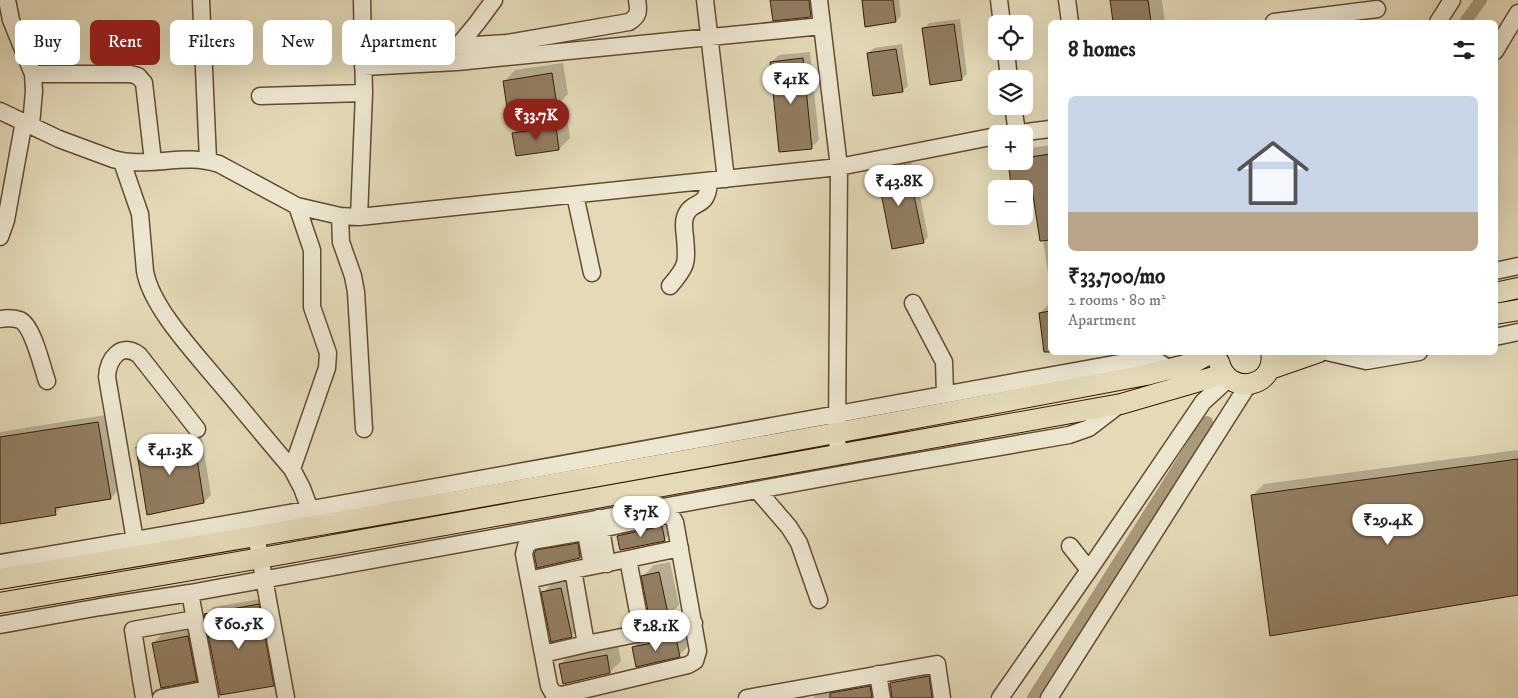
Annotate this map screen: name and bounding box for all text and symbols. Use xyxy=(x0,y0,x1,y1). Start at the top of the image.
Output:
map controls xyxy=(988,15,1033,225)
button: locate xyxy=(988,15,1033,60)
chip: Buy xyxy=(15,20,80,65)
chip: Rent xyxy=(90,20,160,65)
chip: Filters xyxy=(170,20,253,65)
chip: New xyxy=(263,20,332,65)
chip: Apartment xyxy=(342,20,455,65)
icon: filters xyxy=(1450,36,1478,64)
text: 8 homes xyxy=(1068,37,1136,63)
pin: ₹41K xyxy=(761,62,821,105)
text: ₹41K xyxy=(773,69,809,89)
button: layers xyxy=(988,70,1033,115)
pin: ₹33.7K xyxy=(495,98,577,141)
text: ₹33.7K xyxy=(514,105,558,125)
button: + xyxy=(988,125,1033,170)
icon: home xyxy=(1228,128,1318,218)
pin: ₹43.8K xyxy=(858,164,940,207)
text: ₹43.8K xyxy=(875,171,923,191)
button: − xyxy=(988,180,1033,225)
text: ₹33,700/mo xyxy=(1068,264,1165,290)
text: 2 rooms · 80 m² xyxy=(1068,290,1166,310)
text: Apartment xyxy=(1068,310,1136,330)
pin: ₹41.3K xyxy=(129,434,211,476)
text: ₹41.3K xyxy=(147,440,193,460)
pin: ₹37K xyxy=(611,496,671,538)
text: ₹37K xyxy=(624,502,658,522)
pin: ₹29.4K xyxy=(1347,504,1429,546)
text: ₹29.4K xyxy=(1363,510,1413,530)
pin: ₹60.5K xyxy=(198,608,280,650)
pin: ₹28.1K xyxy=(615,610,697,652)
text: ₹60.5K xyxy=(215,614,263,634)
text: ₹28.1K xyxy=(633,616,679,636)

